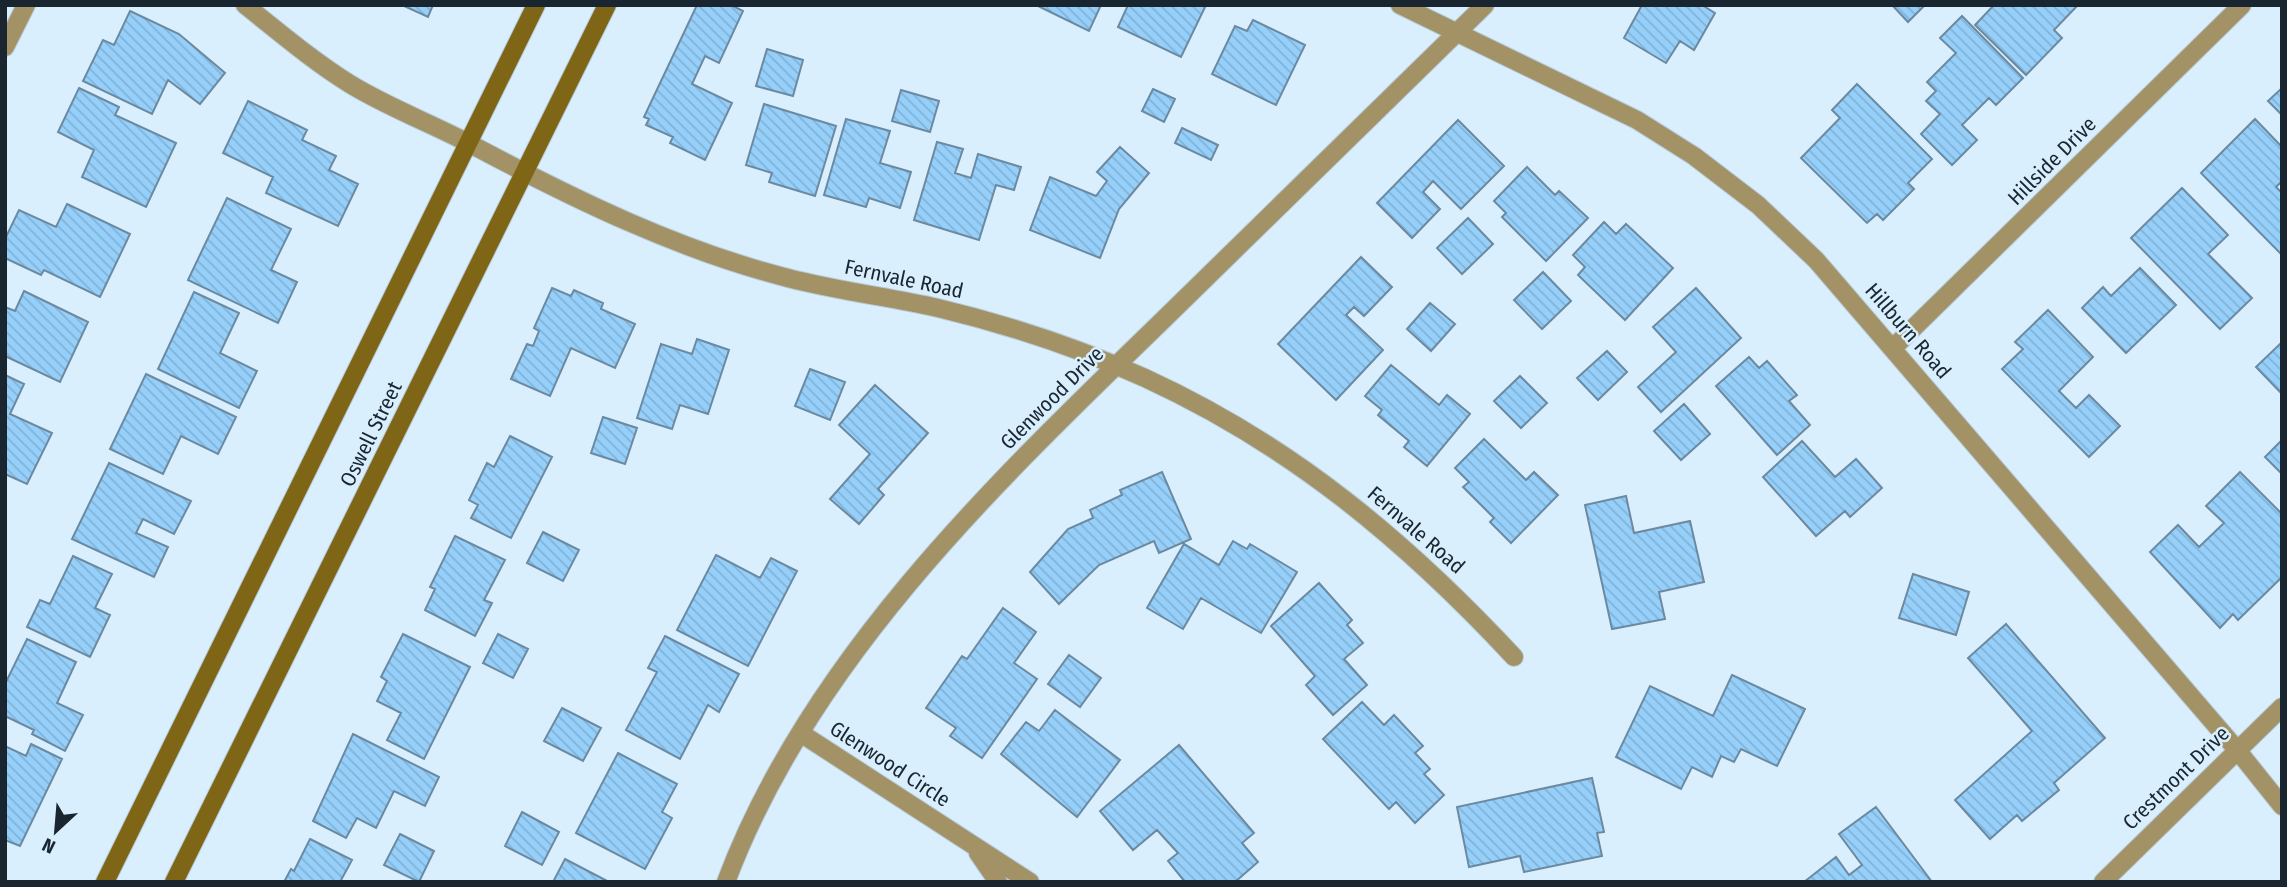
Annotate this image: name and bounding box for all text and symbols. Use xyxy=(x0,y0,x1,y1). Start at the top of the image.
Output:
street label: Hillside Drive xyxy=(2002,111,2102,211)
street label: Fernvale Road xyxy=(842,254,966,304)
street label: Hillburn Road xyxy=(1859,278,1957,384)
street label: Glenwood Drive xyxy=(995,341,1109,455)
street label: Oswell Street xyxy=(334,377,408,491)
street label: Fernvale Road xyxy=(1362,481,1470,579)
street label: Glenwood Circle xyxy=(825,715,955,813)
street label: Crestmont Drive xyxy=(2117,721,2235,835)
north arrow xyxy=(21,796,91,866)
text: N xyxy=(39,833,59,859)

